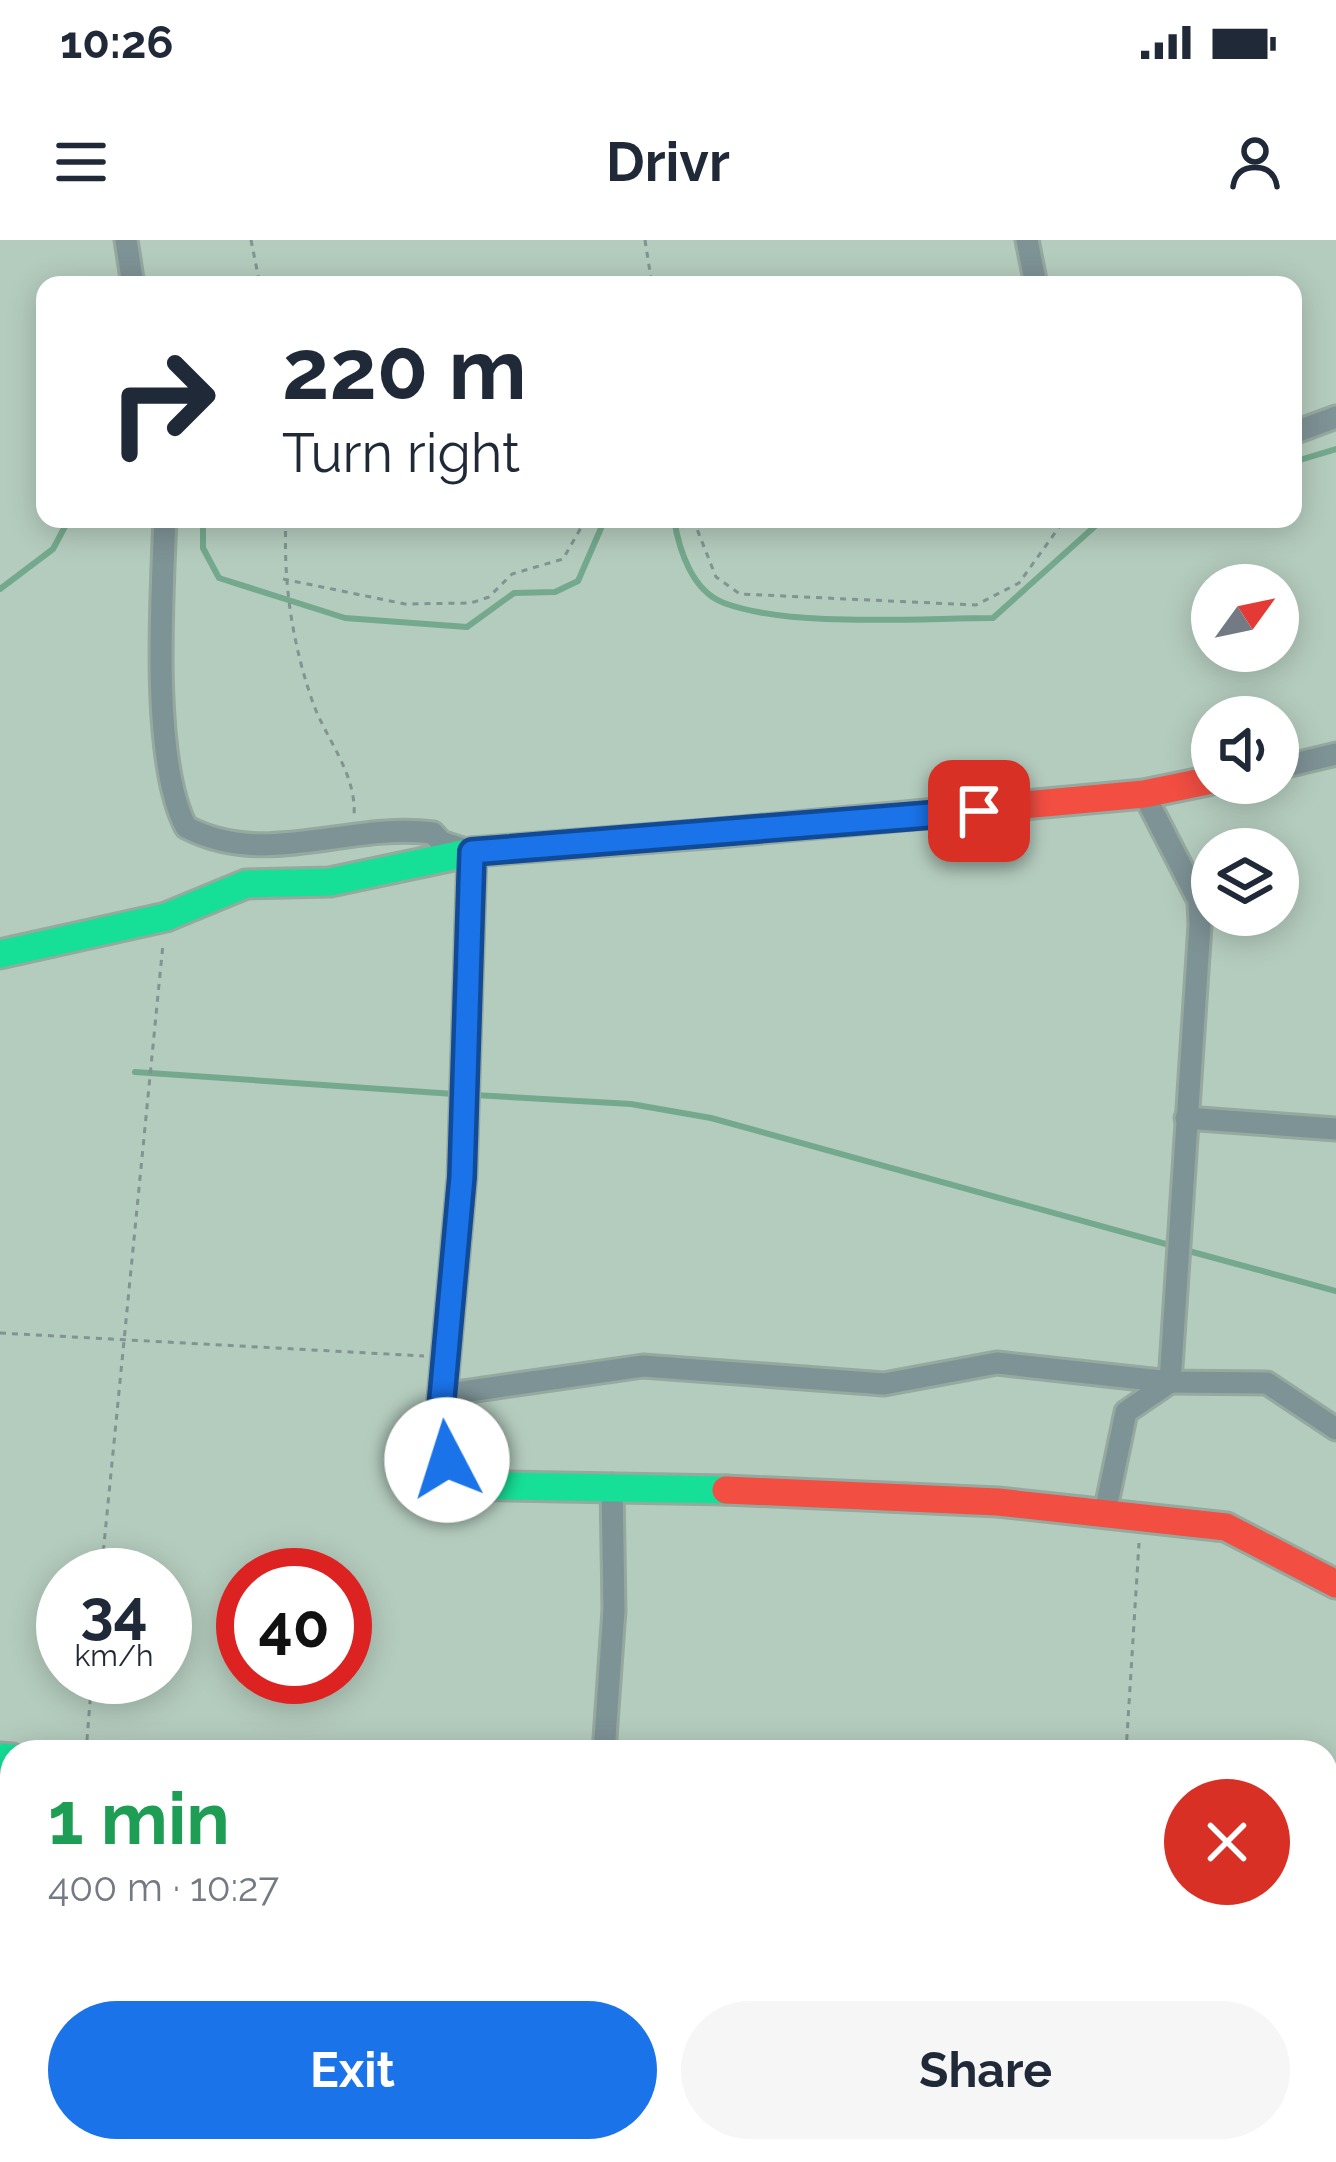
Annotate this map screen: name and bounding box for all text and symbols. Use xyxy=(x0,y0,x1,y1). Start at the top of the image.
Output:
text: 10:26 xyxy=(60,16,174,69)
icon: menu xyxy=(48,129,114,195)
icon: person xyxy=(1222,129,1288,195)
text: Drivr xyxy=(606,130,730,194)
text: 220 m xyxy=(282,320,527,419)
icon: right xyxy=(84,324,240,480)
text: Turn right xyxy=(282,421,520,485)
north arrow xyxy=(1191,564,1299,672)
map controls xyxy=(1191,564,1299,936)
button: sound xyxy=(1191,696,1299,804)
pin xyxy=(928,760,1030,862)
icon: arrive xyxy=(946,778,1012,844)
button: layers xyxy=(1191,828,1299,936)
position arrow xyxy=(384,1397,510,1523)
speed limit sign: 40 xyxy=(216,1548,372,1704)
text: 34 xyxy=(80,1576,148,1646)
text: km/h xyxy=(74,1638,154,1673)
text: 1 min xyxy=(48,1776,230,1861)
button: close xyxy=(1164,1779,1290,1905)
text: 400 m · 10:27 xyxy=(48,1864,279,1910)
button: Exit xyxy=(48,2001,657,2139)
button: Share xyxy=(681,2001,1290,2139)

